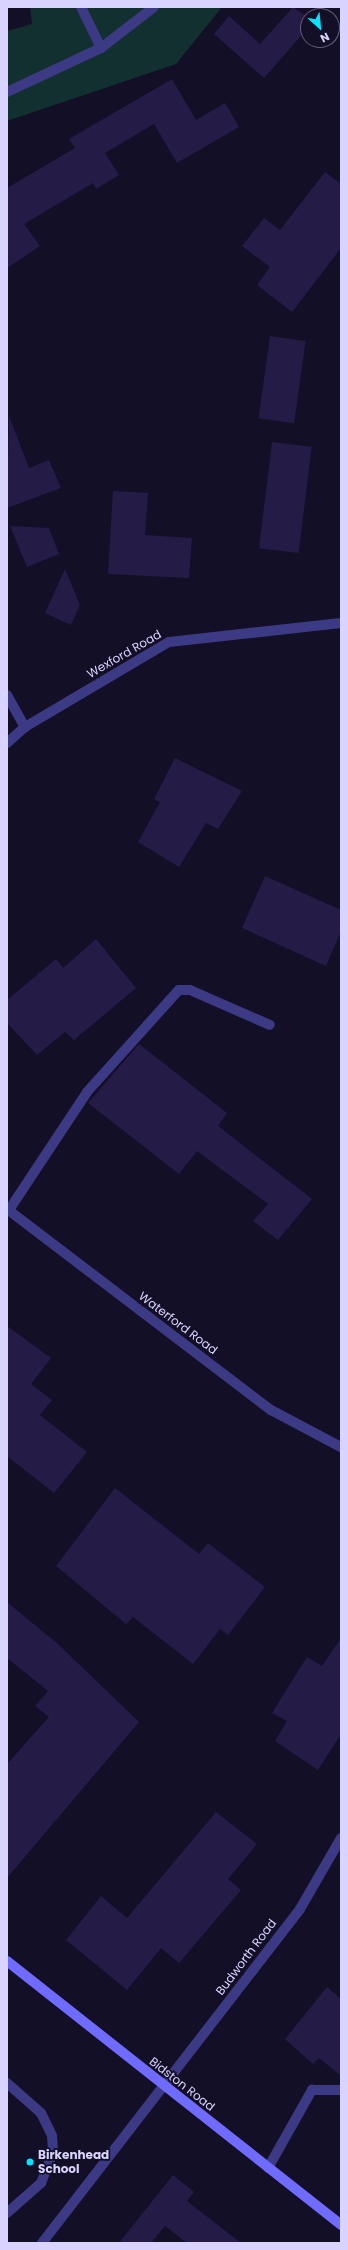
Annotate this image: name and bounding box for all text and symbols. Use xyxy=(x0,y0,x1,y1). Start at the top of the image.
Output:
north arrow xyxy=(300,8,340,48)
text: N xyxy=(318,29,332,47)
street label: Wexford Road xyxy=(84,627,164,681)
street label: Waterford Road xyxy=(136,1289,220,1357)
street label: Budworth Road xyxy=(213,1916,279,1998)
street label: Bidston Road xyxy=(147,2054,217,2114)
place label: Birkenhead School xyxy=(38,2148,109,2176)
marker: Birkenhead School xyxy=(25,2157,35,2167)

